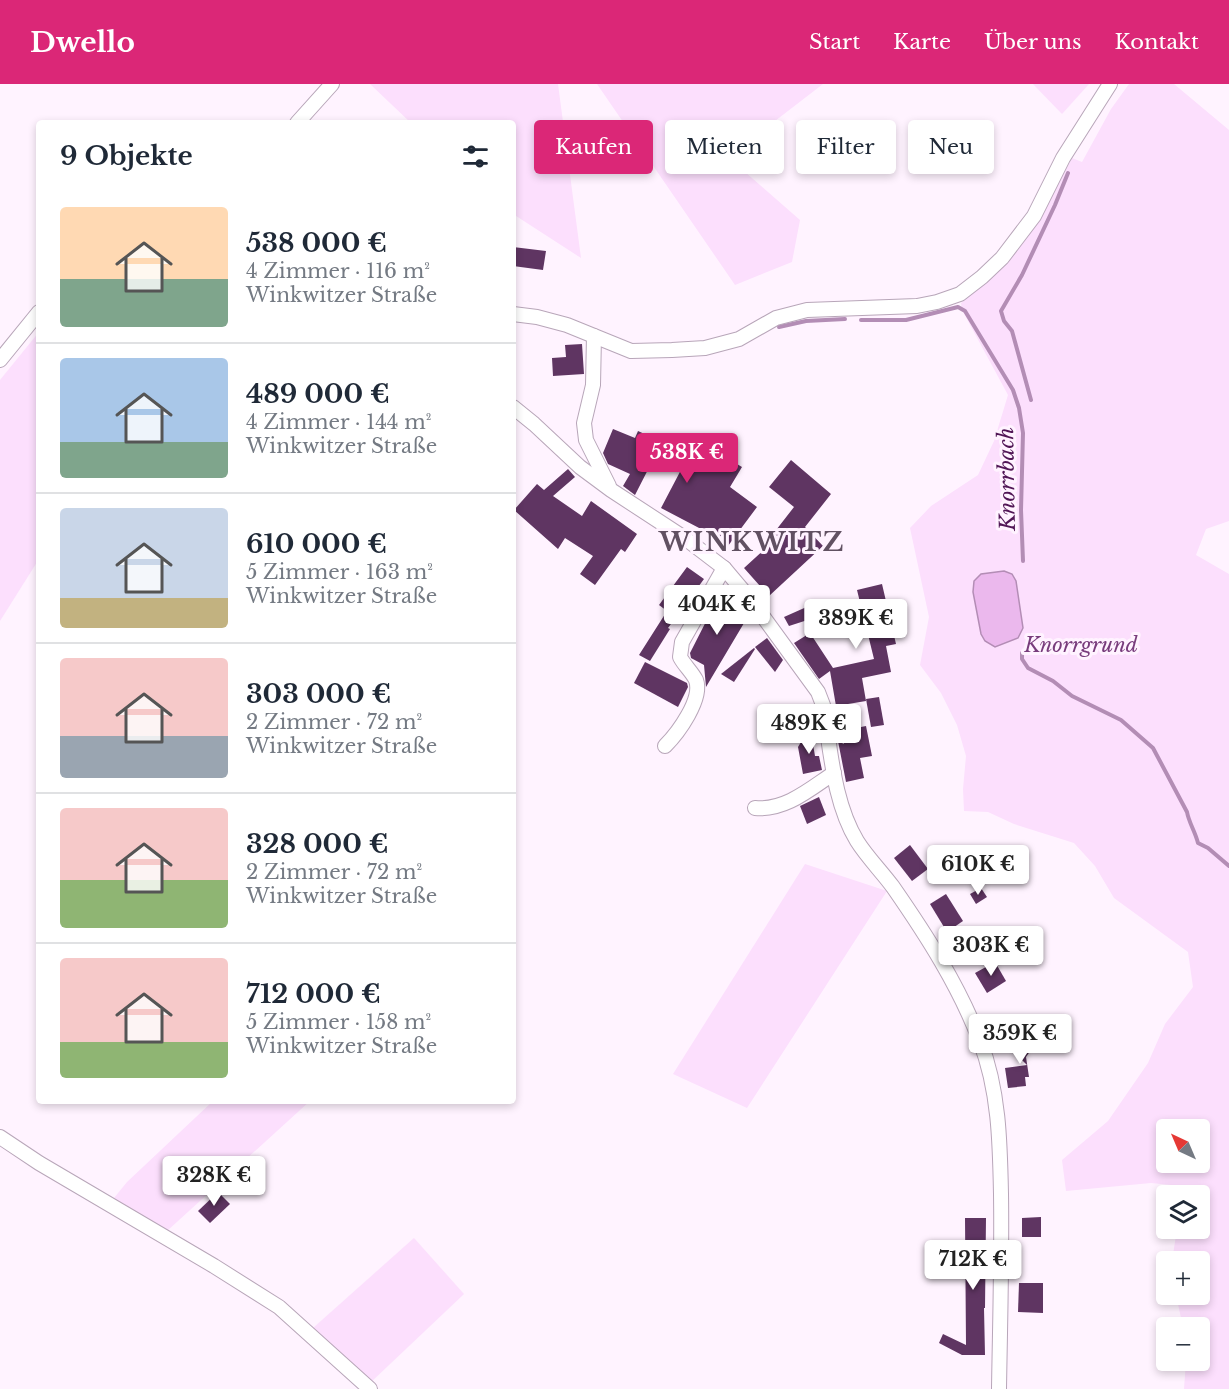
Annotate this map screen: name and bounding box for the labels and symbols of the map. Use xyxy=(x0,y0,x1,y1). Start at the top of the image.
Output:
water label: Knorrbach xyxy=(993,427,1021,532)
pin: 538K € xyxy=(638,433,736,484)
district label: WINKWITZ xyxy=(658,526,845,558)
pin: 404K € xyxy=(668,585,766,636)
pin: 389K € xyxy=(807,599,905,650)
park label: Knorrgrund xyxy=(1023,633,1138,657)
pin: 489K € xyxy=(760,704,858,755)
pin: 610K € xyxy=(929,845,1027,896)
pin: 303K € xyxy=(942,926,1040,977)
pin: 359K € xyxy=(971,1014,1069,1065)
north arrow xyxy=(1156,1119,1210,1173)
pin: 328K € xyxy=(165,1156,263,1207)
pin: 712K € xyxy=(924,1240,1022,1291)

